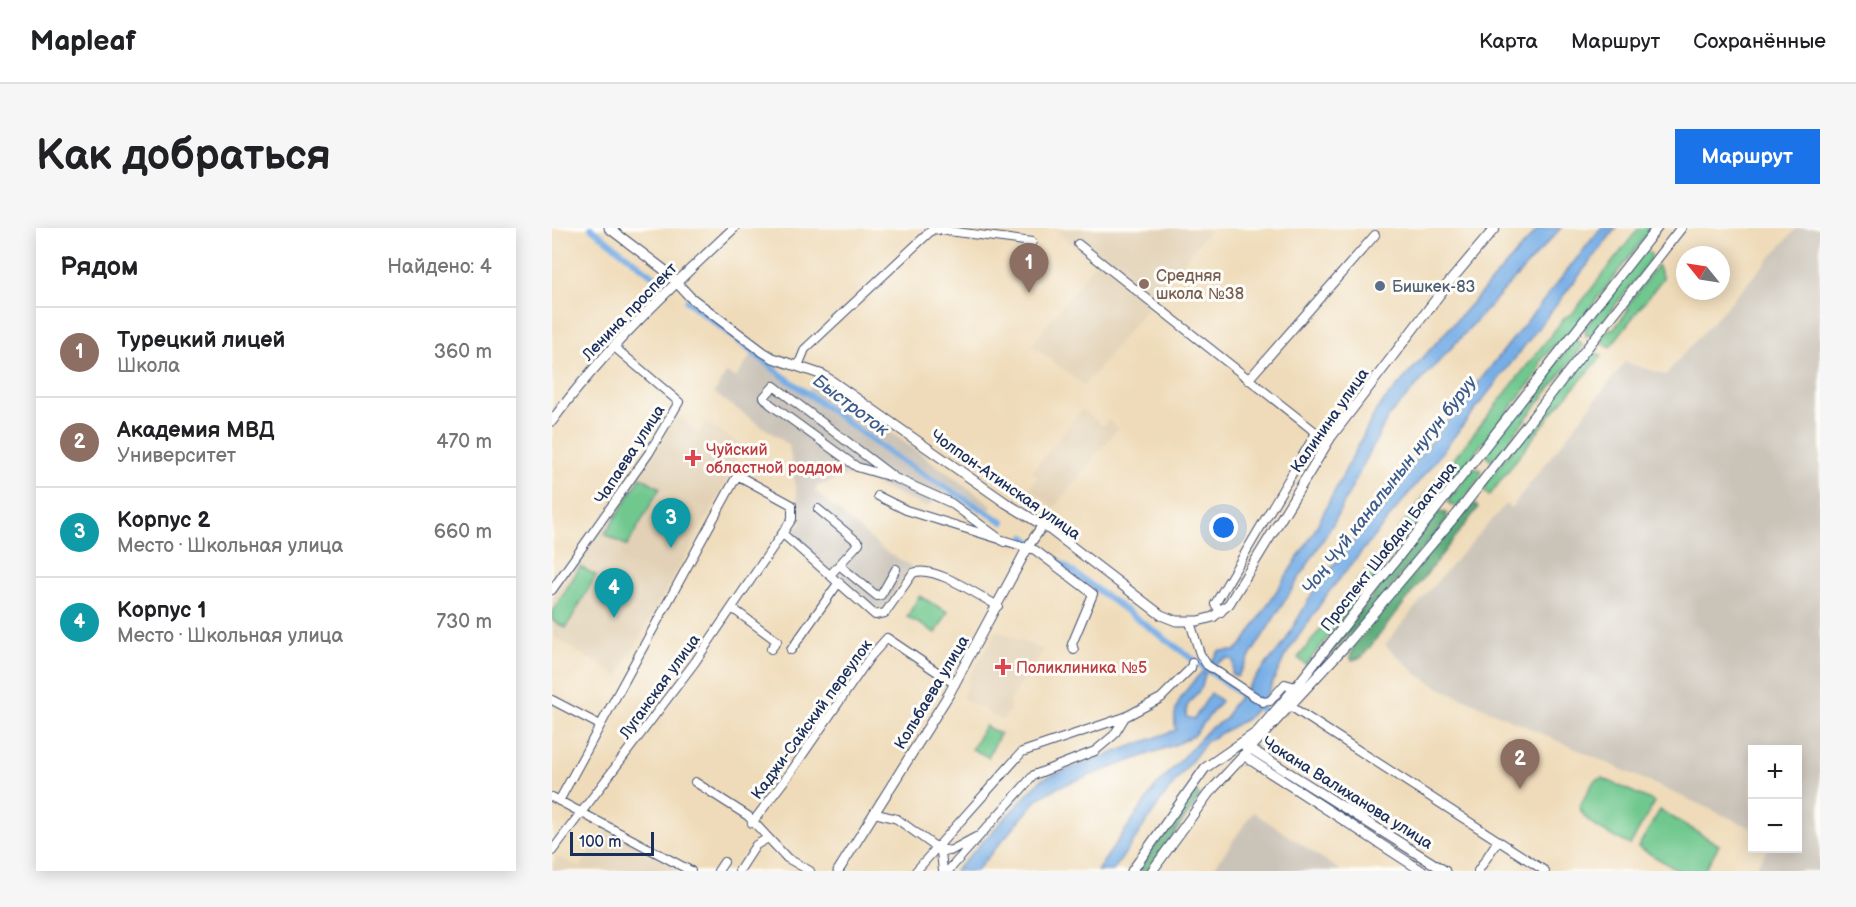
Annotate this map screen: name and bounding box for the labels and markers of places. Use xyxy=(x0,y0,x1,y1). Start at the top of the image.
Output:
pin: 1 xyxy=(1010,244,1048,293)
place label: Средняя школа №38 xyxy=(1156,267,1244,304)
marker: Средняя школа №38 xyxy=(1137,277,1151,291)
place label: Бишкек-83 xyxy=(1392,278,1475,297)
marker: Бишкек-83 xyxy=(1373,279,1387,293)
place label: Чуйский областной роддом xyxy=(706,441,843,478)
marker: Чуйский областной роддом xyxy=(684,449,702,467)
pin: 3 xyxy=(652,498,690,548)
pin: 4 xyxy=(594,568,634,618)
marker: Поликлиника №5 xyxy=(994,658,1012,676)
place label: Поликлиника №5 xyxy=(1016,659,1147,678)
pin: 2 xyxy=(1500,740,1540,789)

